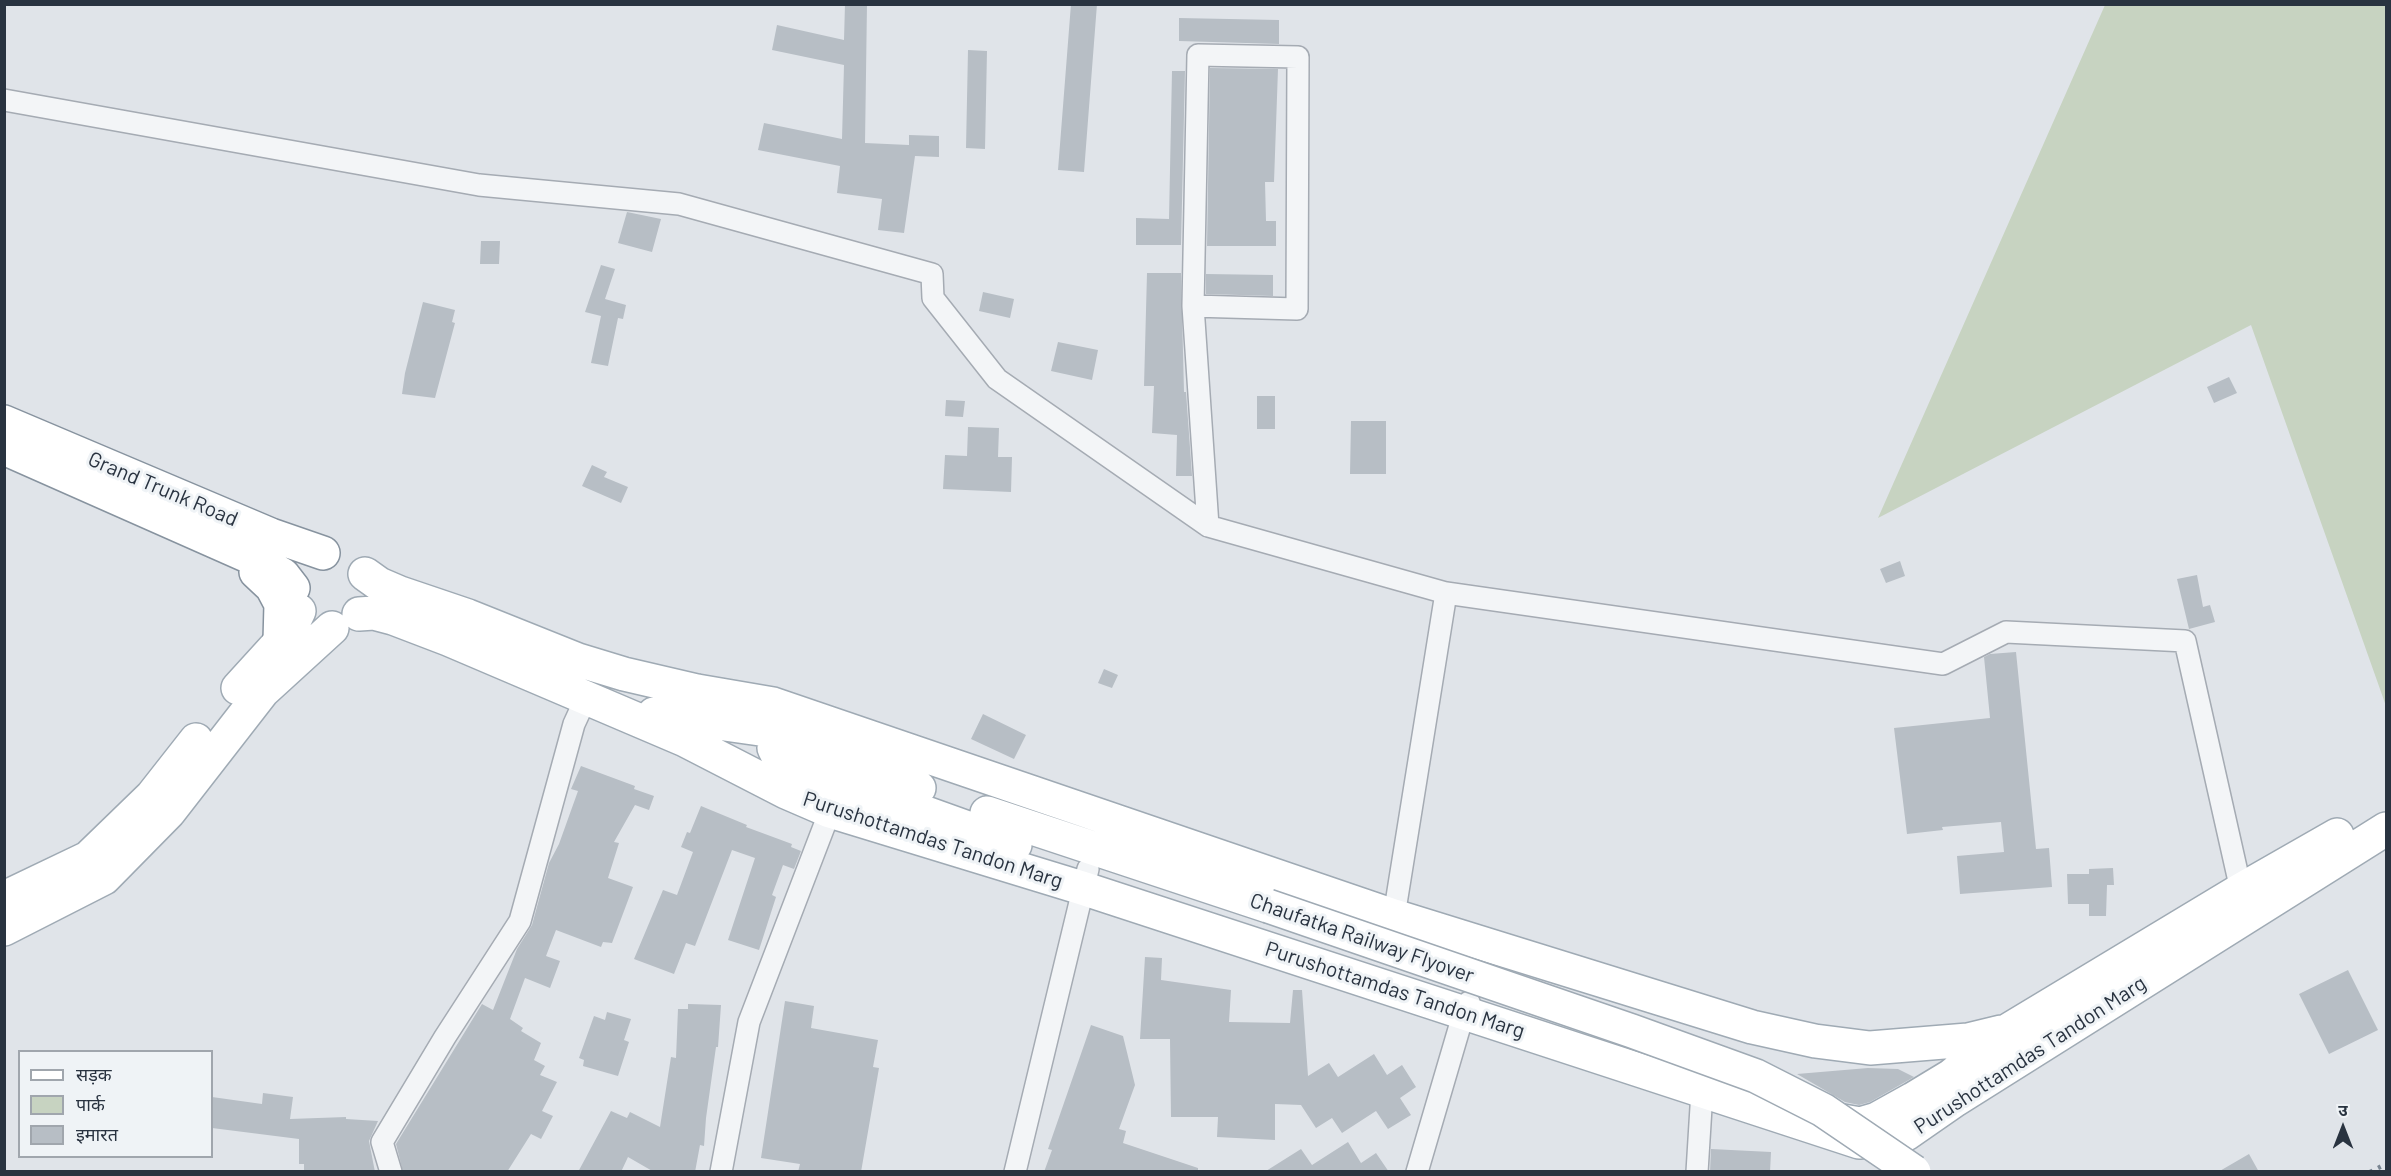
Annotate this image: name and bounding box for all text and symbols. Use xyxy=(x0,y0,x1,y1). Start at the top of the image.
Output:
street label: Grand Trunk Road xyxy=(84,446,242,532)
street label: Purushottamdas Tandon Marg xyxy=(800,786,1066,894)
street label: Chaufatka Railway Flyover xyxy=(1247,888,1477,988)
street label: Purushottamdas Tandon Marg xyxy=(1262,936,1528,1044)
street label: Purushottamdas Tandon Marg xyxy=(1909,971,2151,1139)
legend xyxy=(18,1050,213,1158)
text: सड़क xyxy=(76,1063,112,1085)
text: पार्क xyxy=(76,1093,105,1115)
north arrow xyxy=(2313,1098,2373,1158)
text: उ xyxy=(2338,1100,2348,1119)
text: इमारत xyxy=(76,1123,118,1145)

